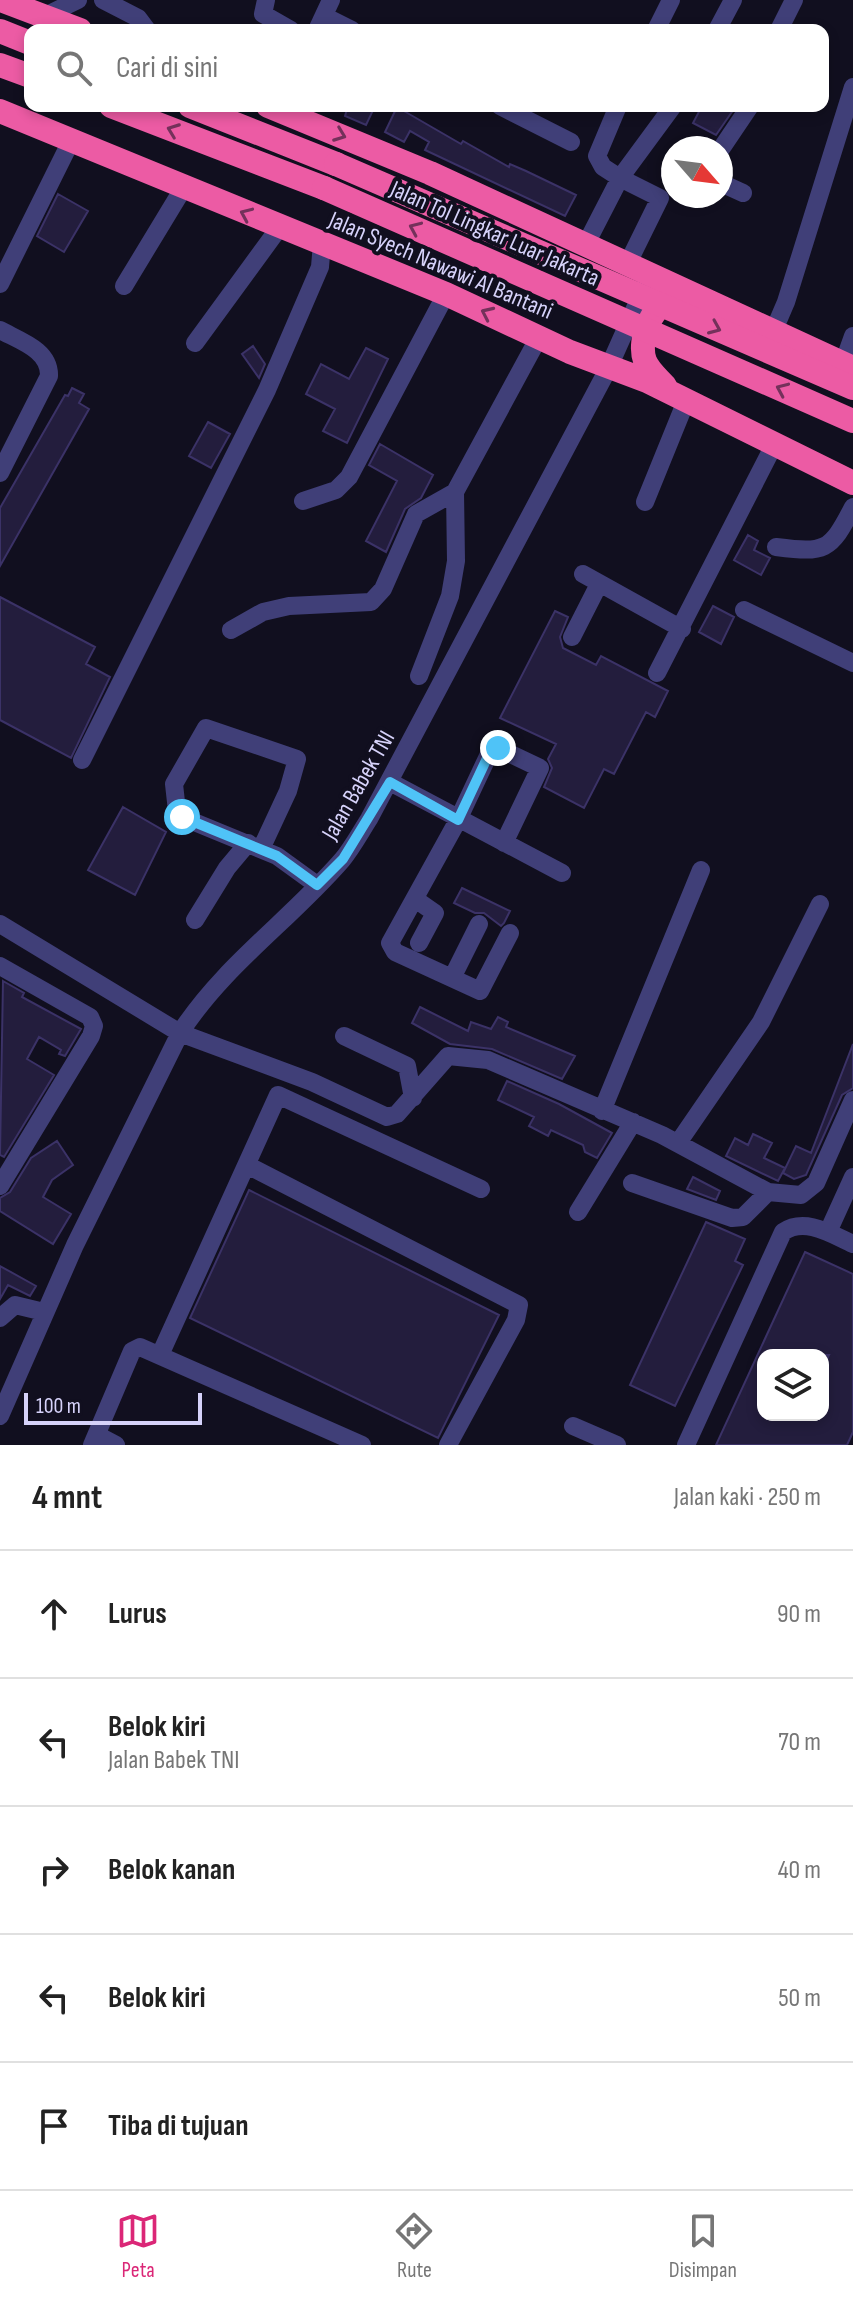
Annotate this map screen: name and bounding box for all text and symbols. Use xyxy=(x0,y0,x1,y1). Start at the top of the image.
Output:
search box xyxy=(24,24,829,112)
icon: search xyxy=(52,46,96,90)
text: Cari di sini xyxy=(116,50,218,86)
one-way arrow xyxy=(167,123,181,139)
one-way arrow xyxy=(332,125,346,142)
north arrow xyxy=(661,136,733,208)
street label: Jalan Tol Lingkar Luar Jakarta xyxy=(385,174,604,293)
street label: Jalan Syech Nawawi Al Bantani xyxy=(324,205,557,326)
one-way arrow xyxy=(240,208,254,224)
one-way arrow xyxy=(409,222,423,238)
one-way arrow xyxy=(480,307,495,323)
one-way arrow xyxy=(707,319,722,335)
one-way arrow xyxy=(775,383,790,399)
street label: Jalan Babek TNI xyxy=(315,725,401,846)
route end xyxy=(480,730,516,766)
route start xyxy=(164,799,200,835)
map controls xyxy=(757,1349,829,1421)
button: layers xyxy=(757,1349,829,1421)
scale bar xyxy=(24,1389,202,1425)
text: 100 m xyxy=(36,1393,81,1420)
text: 4 mnt xyxy=(32,1477,102,1518)
text: Jalan kaki · 250 m xyxy=(674,1482,821,1513)
icon: ahead xyxy=(32,1592,76,1636)
text: Lurus xyxy=(108,1596,167,1632)
text: 90 m xyxy=(777,1599,821,1630)
text: Belok kiri xyxy=(108,1709,206,1745)
icon: left xyxy=(32,1720,76,1764)
text: 70 m xyxy=(778,1727,821,1758)
text: Jalan Babek TNI xyxy=(108,1745,239,1776)
icon: right xyxy=(32,1848,76,1892)
text: Belok kanan xyxy=(108,1852,235,1888)
text: 40 m xyxy=(778,1855,821,1886)
icon: left xyxy=(32,1976,76,2020)
text: Belok kiri xyxy=(108,1980,206,2016)
text: 50 m xyxy=(778,1983,821,2014)
icon: arrive xyxy=(32,2104,76,2148)
text: Tiba di tujuan xyxy=(108,2108,249,2144)
tab: Peta xyxy=(116,2209,160,2284)
tab: Rute xyxy=(392,2209,436,2284)
tab: Disimpan xyxy=(669,2209,737,2284)

